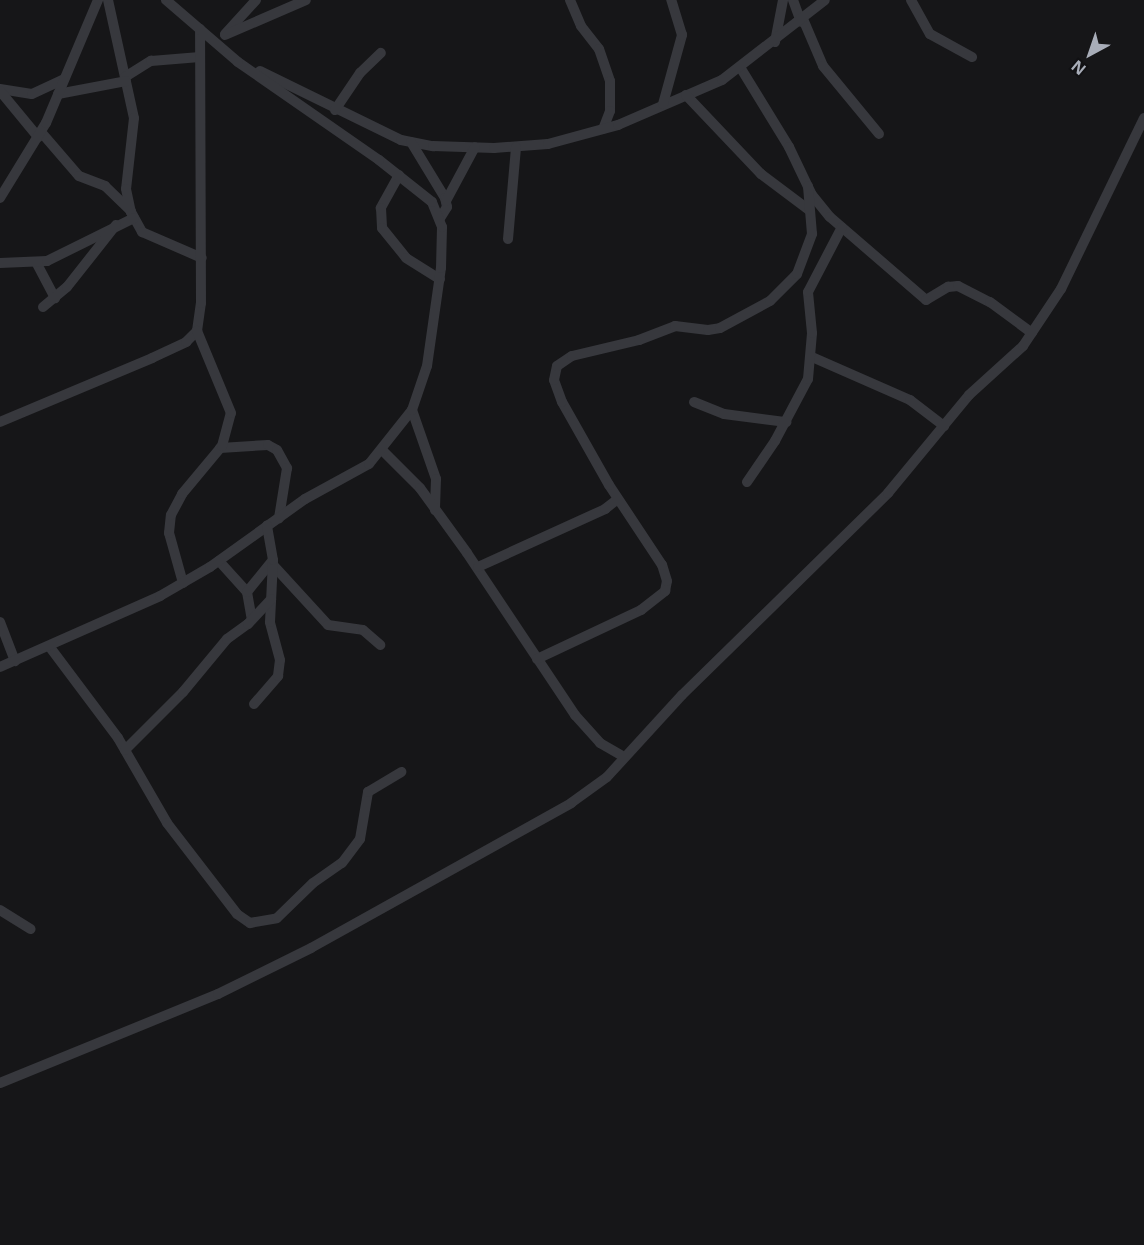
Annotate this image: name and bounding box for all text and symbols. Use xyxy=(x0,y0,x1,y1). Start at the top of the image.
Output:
north arrow xyxy=(1060,24,1120,84)
text: N xyxy=(1066,55,1090,80)

